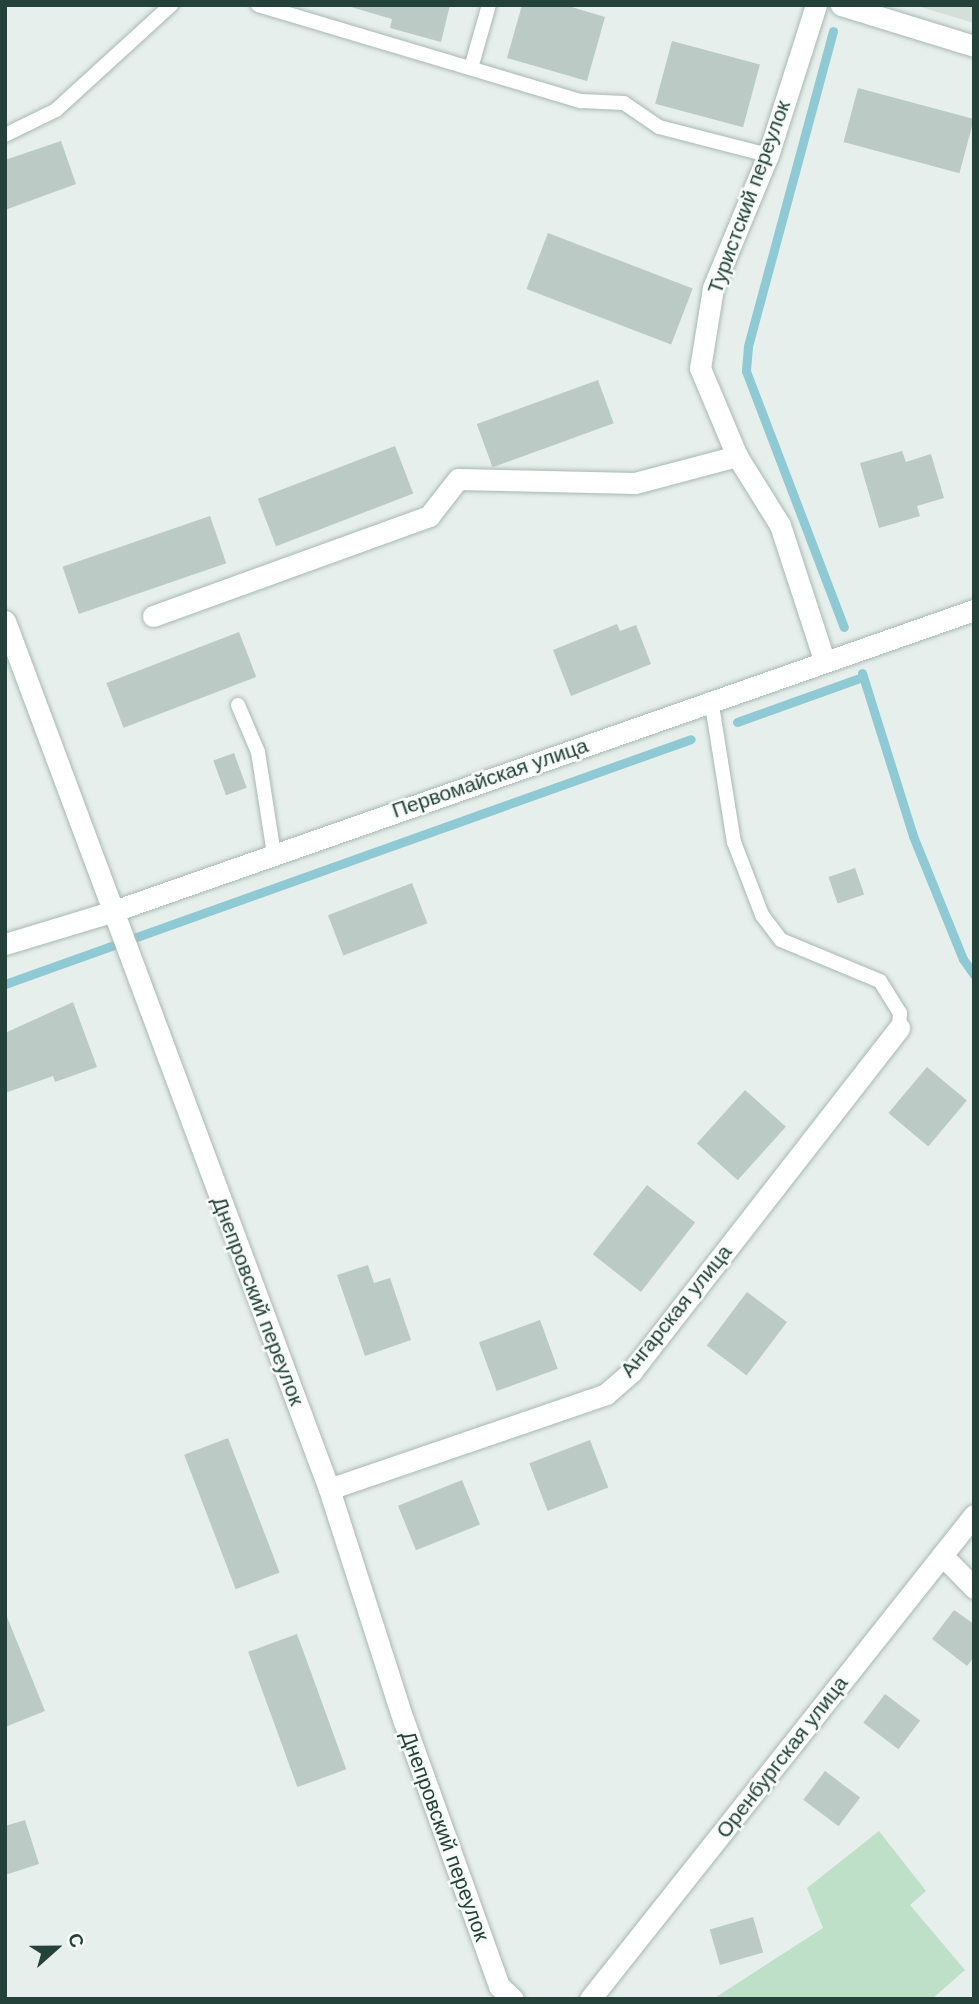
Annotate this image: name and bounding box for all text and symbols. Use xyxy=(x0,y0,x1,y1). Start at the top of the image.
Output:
street label: Туристский переулок xyxy=(702,97,796,297)
street label: Первомайская улица xyxy=(389,733,591,823)
street label: Днепровский переулок xyxy=(207,1193,309,1409)
street label: Ангарская улица xyxy=(615,1240,737,1382)
street label: Оренбургская улица xyxy=(711,1671,853,1843)
street label: Днепровский переулок xyxy=(395,1728,495,1944)
north arrow xyxy=(21,1913,91,1983)
text: С xyxy=(64,1930,88,1950)

